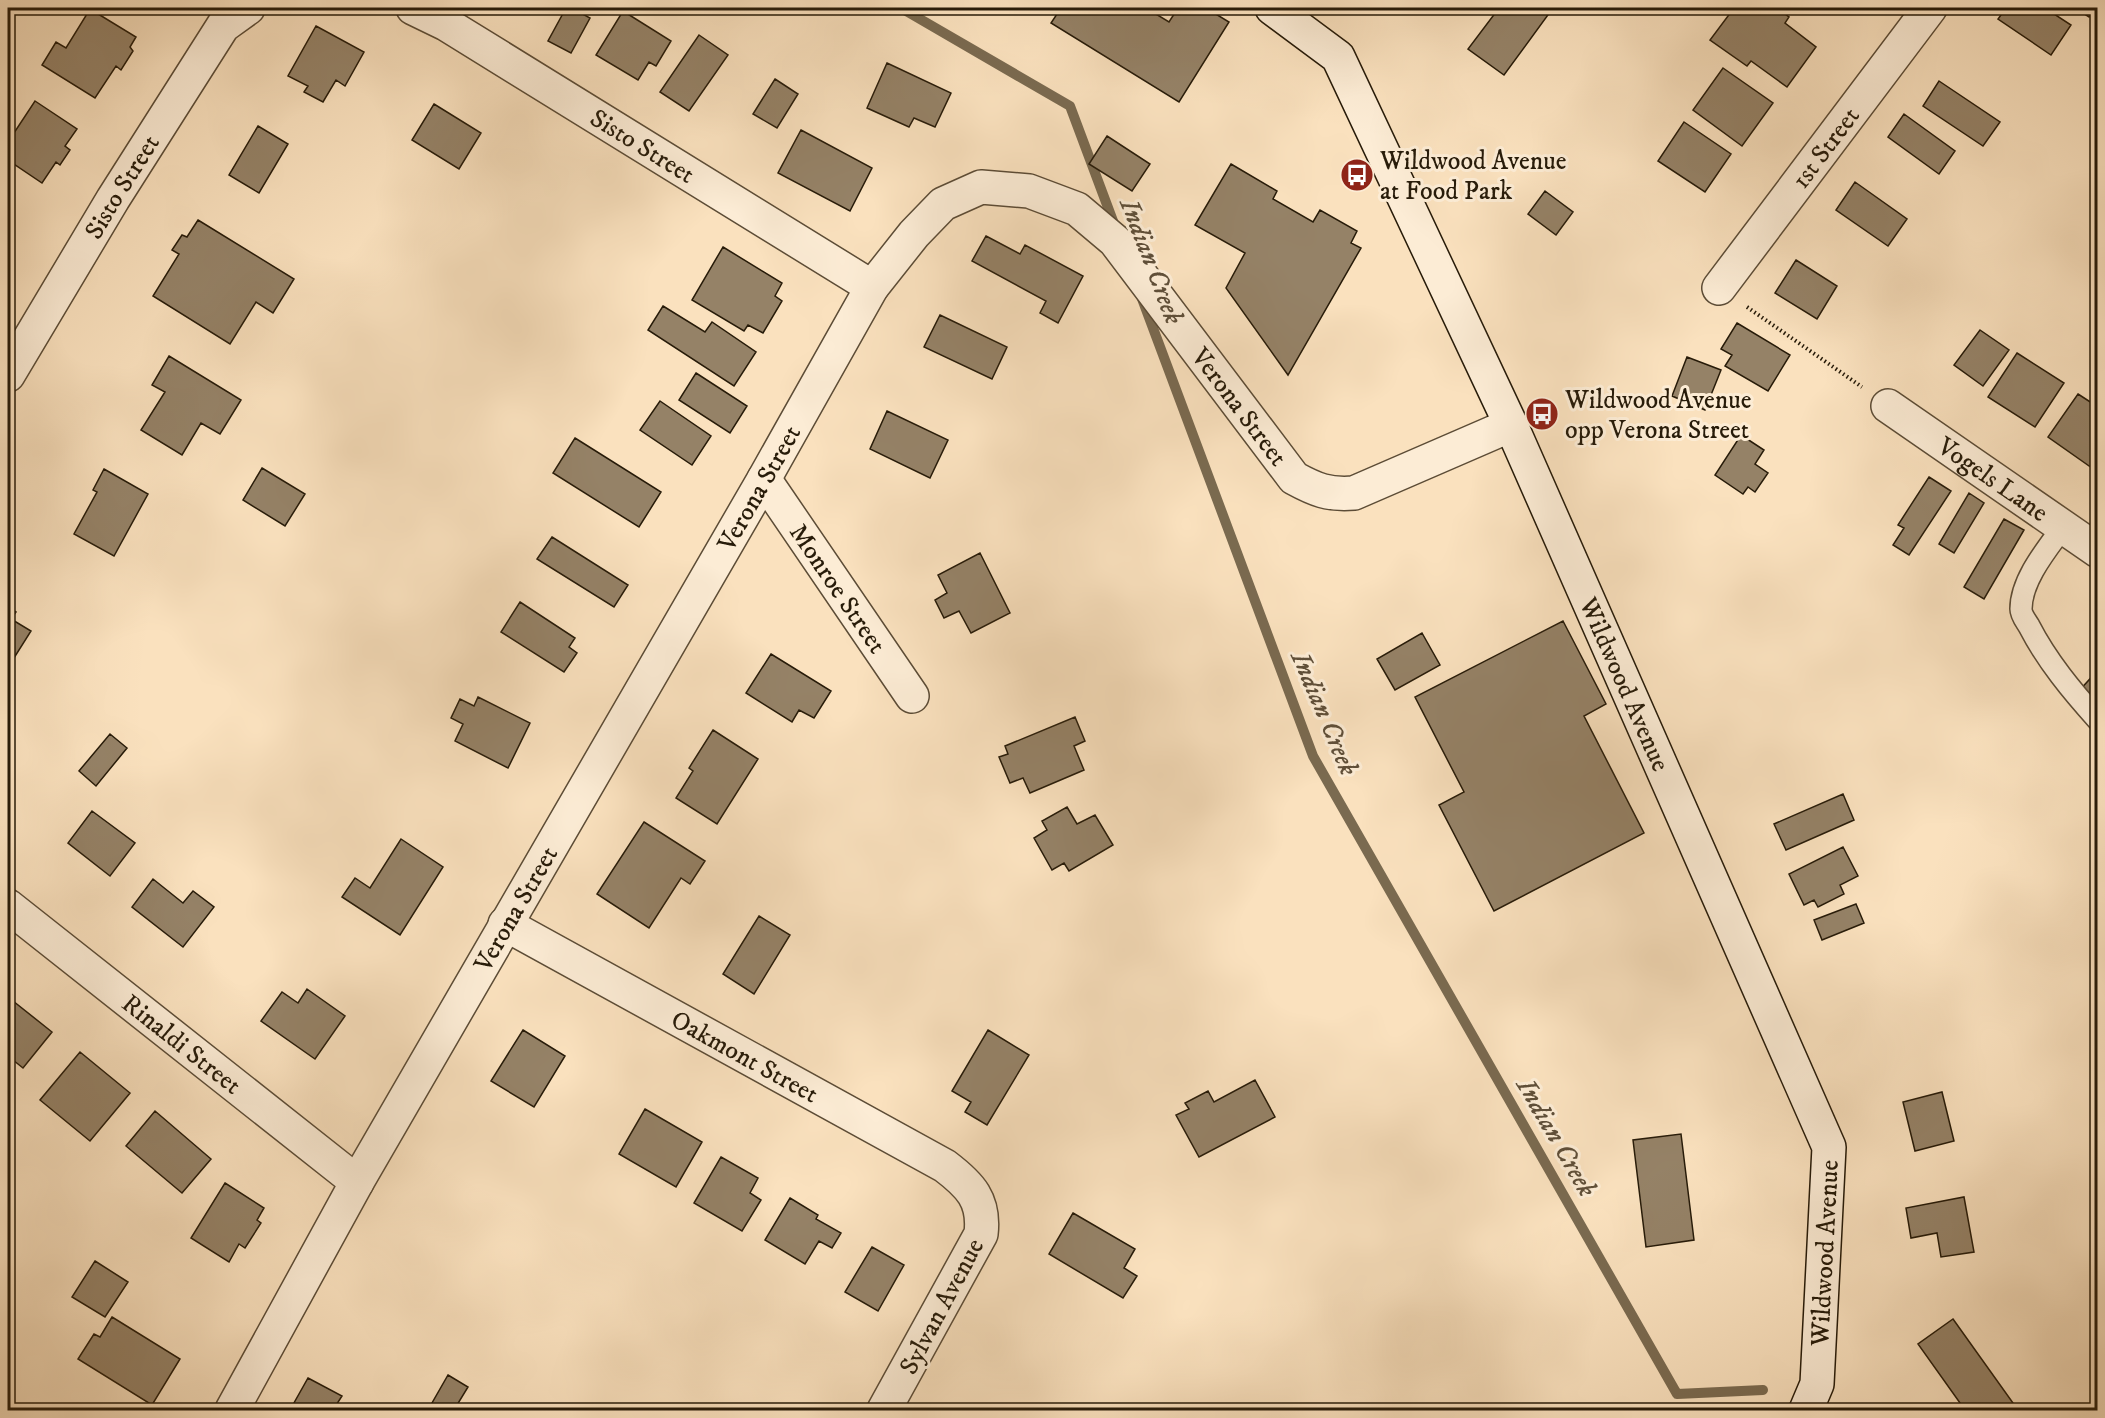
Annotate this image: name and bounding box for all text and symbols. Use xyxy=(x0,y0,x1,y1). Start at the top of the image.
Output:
street label: 1st Street xyxy=(1785,101,1867,196)
street label: Sisto Street xyxy=(584,102,701,192)
street label: Sisto Street xyxy=(78,129,168,246)
place label: Wildwood Avenue at Food Park xyxy=(1379,145,1567,208)
bus stop icon: Wildwood Avenue at Food Park xyxy=(1339,157,1375,193)
water label: Indian Creek xyxy=(1111,192,1191,330)
street label: Verona Street xyxy=(1183,341,1294,473)
place label: Wildwood Avenue opp Verona Street xyxy=(1564,384,1752,447)
bus stop icon: Wildwood Avenue opp Verona Street xyxy=(1524,396,1560,432)
street label: Verona Street xyxy=(710,420,809,558)
street label: Vogels Lane xyxy=(1930,430,2054,530)
street label: Monroe Street xyxy=(781,518,893,660)
street label: Wildwood Avenue xyxy=(1571,592,1676,777)
water label: Indian Creek xyxy=(1282,644,1366,781)
street label: Verona Street xyxy=(467,840,566,979)
street label: Rinaldi Street xyxy=(115,988,248,1102)
street label: Oakmont Street xyxy=(665,1004,824,1111)
water label: Indian Creek xyxy=(1507,1070,1604,1204)
street label: Wildwood Avenue xyxy=(1804,1159,1847,1348)
street label: Sylvan Avenue xyxy=(893,1233,992,1380)

